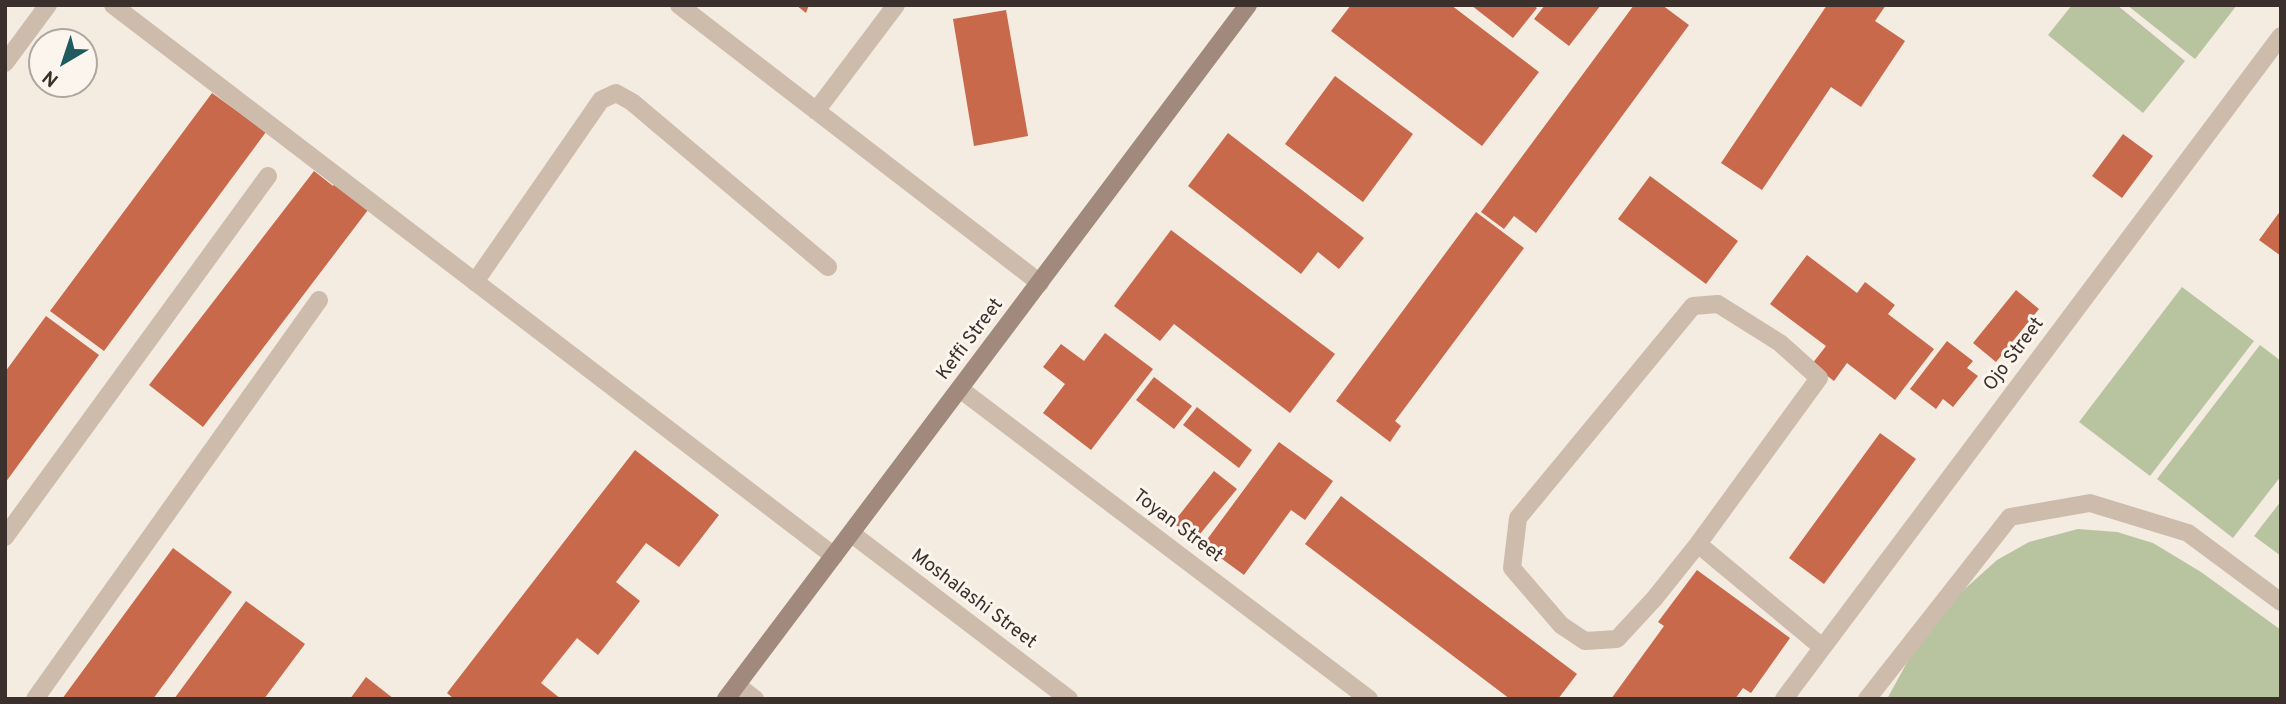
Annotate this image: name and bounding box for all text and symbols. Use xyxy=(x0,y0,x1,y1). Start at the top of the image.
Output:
north arrow xyxy=(28,28,98,98)
text: N xyxy=(38,64,64,91)
street label: Keffi Street xyxy=(933,295,1009,385)
street label: Ojo Street xyxy=(1980,314,2050,396)
street label: Toyan Street xyxy=(1127,486,1227,568)
street label: Moshalashi Street xyxy=(906,545,1040,655)

